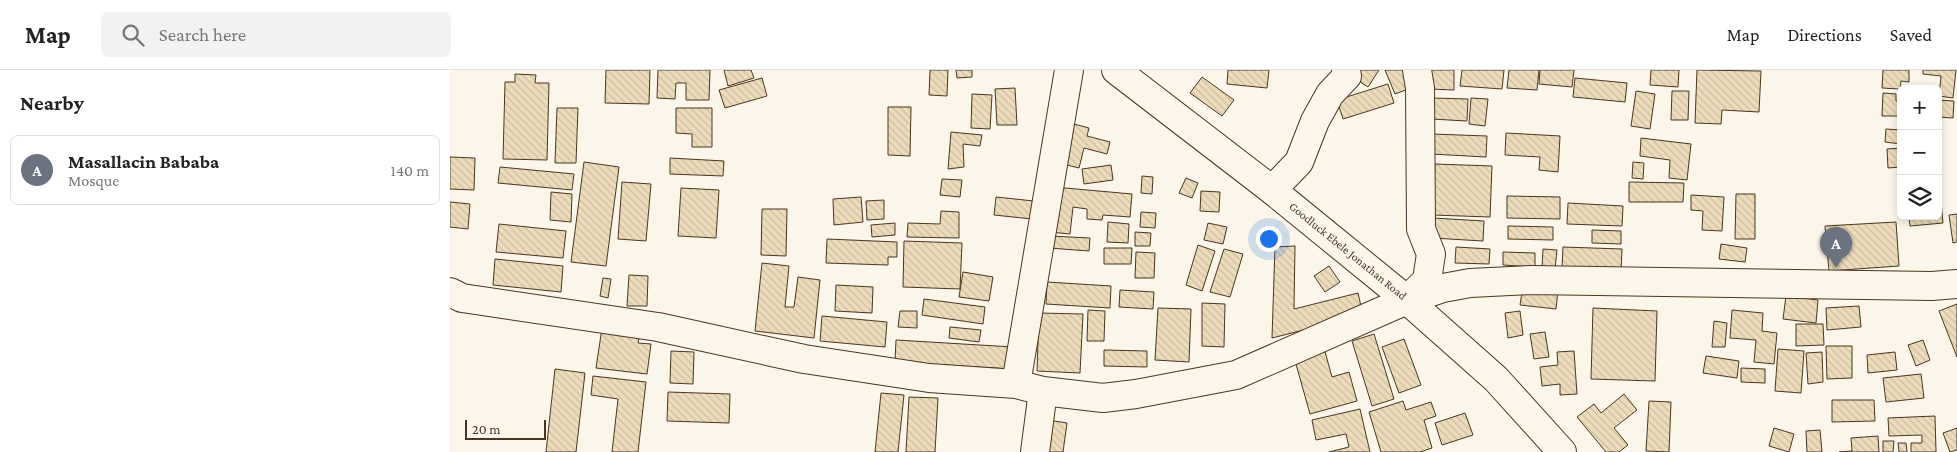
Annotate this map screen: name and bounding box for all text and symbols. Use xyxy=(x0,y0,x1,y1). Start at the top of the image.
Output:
search box xyxy=(101,12,451,57)
text: Map xyxy=(25,21,71,48)
icon: search xyxy=(119,21,147,49)
text: Search here xyxy=(159,24,246,45)
text: Map xyxy=(1727,25,1759,45)
text: Directions xyxy=(1787,25,1862,45)
text: Saved xyxy=(1890,25,1932,45)
map controls xyxy=(1897,85,1942,220)
button: + xyxy=(1897,85,1942,130)
text: Nearby xyxy=(20,91,84,115)
button: − xyxy=(1897,130,1942,175)
text: Masallacin Bababa xyxy=(68,151,219,172)
text: A xyxy=(32,162,42,179)
text: 140 m xyxy=(391,162,429,179)
text: Mosque xyxy=(68,172,119,189)
button: layers xyxy=(1897,175,1942,220)
street label: Goodluck Ebele Jonathan Road xyxy=(1286,199,1410,303)
your location xyxy=(1256,226,1282,252)
pin: A xyxy=(1820,227,1852,268)
scale bar xyxy=(465,417,546,440)
text: 20 m xyxy=(472,421,500,437)

